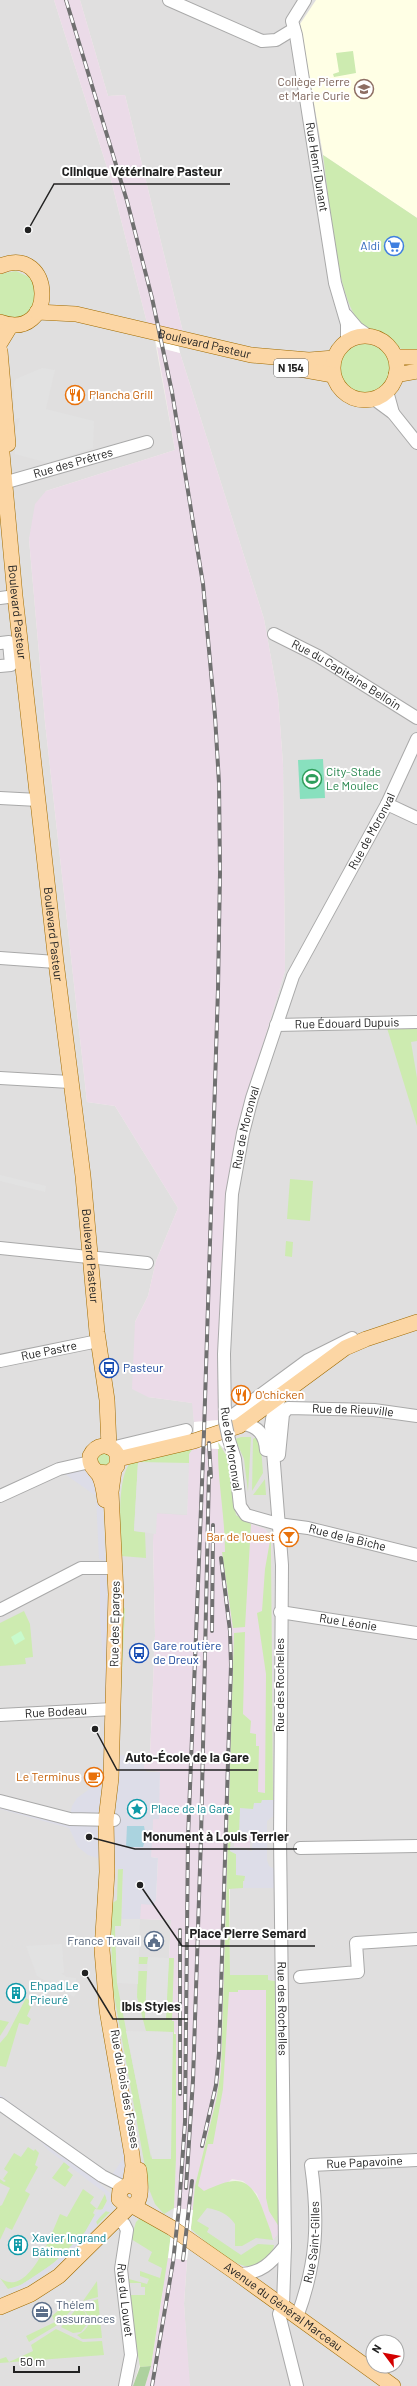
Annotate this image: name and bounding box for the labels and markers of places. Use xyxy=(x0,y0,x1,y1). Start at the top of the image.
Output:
place label: Collège Pierre et Marie Curie xyxy=(277,74,350,102)
school or university icon: Collège Pierre et Marie Curie xyxy=(353,78,375,100)
callout: Clinique Vétérinaire Pasteur xyxy=(54,159,230,184)
supermarket icon: Aldi xyxy=(383,235,405,257)
place label: Aldi xyxy=(360,238,380,252)
restaurant icon: Plancha Grill xyxy=(64,384,86,406)
place label: Plancha Grill xyxy=(89,387,153,401)
place label: City-Stade Le Moulec xyxy=(326,764,381,792)
sports icon: City-Stade Le Moulec xyxy=(301,768,323,790)
bus stop icon: Pasteur xyxy=(98,1357,120,1379)
place label: Pasteur xyxy=(123,1360,164,1374)
restaurant icon: O'chicken xyxy=(230,1384,252,1406)
place label: O'chicken xyxy=(255,1387,304,1401)
bar icon: Bar de l'ouest xyxy=(278,1526,300,1548)
place label: Bar de l'ouest xyxy=(206,1529,275,1543)
place label: Gare routière de Dreux xyxy=(153,1638,221,1666)
bus stop icon: Gare routière de Dreux xyxy=(128,1642,150,1664)
callout: Auto-École de la Gare xyxy=(117,1745,257,1770)
cafe icon: Le Terminus xyxy=(83,1766,105,1788)
place label: Le Terminus xyxy=(16,1769,80,1783)
place icon: Place de la Gare xyxy=(126,1798,148,1820)
place label: Place de la Gare xyxy=(151,1801,233,1815)
callout: Monument à Louis Terrier xyxy=(135,1824,297,1849)
callout: Place Pierre Semard xyxy=(182,1921,315,1946)
public building icon: France Travail xyxy=(143,1930,165,1952)
place label: France Travail xyxy=(67,1933,140,1947)
place label: Ehpad Le Prieuré xyxy=(30,1978,79,2006)
building icon: Ehpad Le Prieuré xyxy=(5,1982,27,2004)
callout: Ibis Styles xyxy=(113,1994,188,2019)
place label: Xavier Ingrand Bâtiment xyxy=(32,2230,106,2258)
building icon: Xavier Ingrand Bâtiment xyxy=(7,2234,29,2256)
place label: Thélem assurances xyxy=(56,2297,115,2325)
office icon: Thélem assurances xyxy=(31,2301,53,2323)

